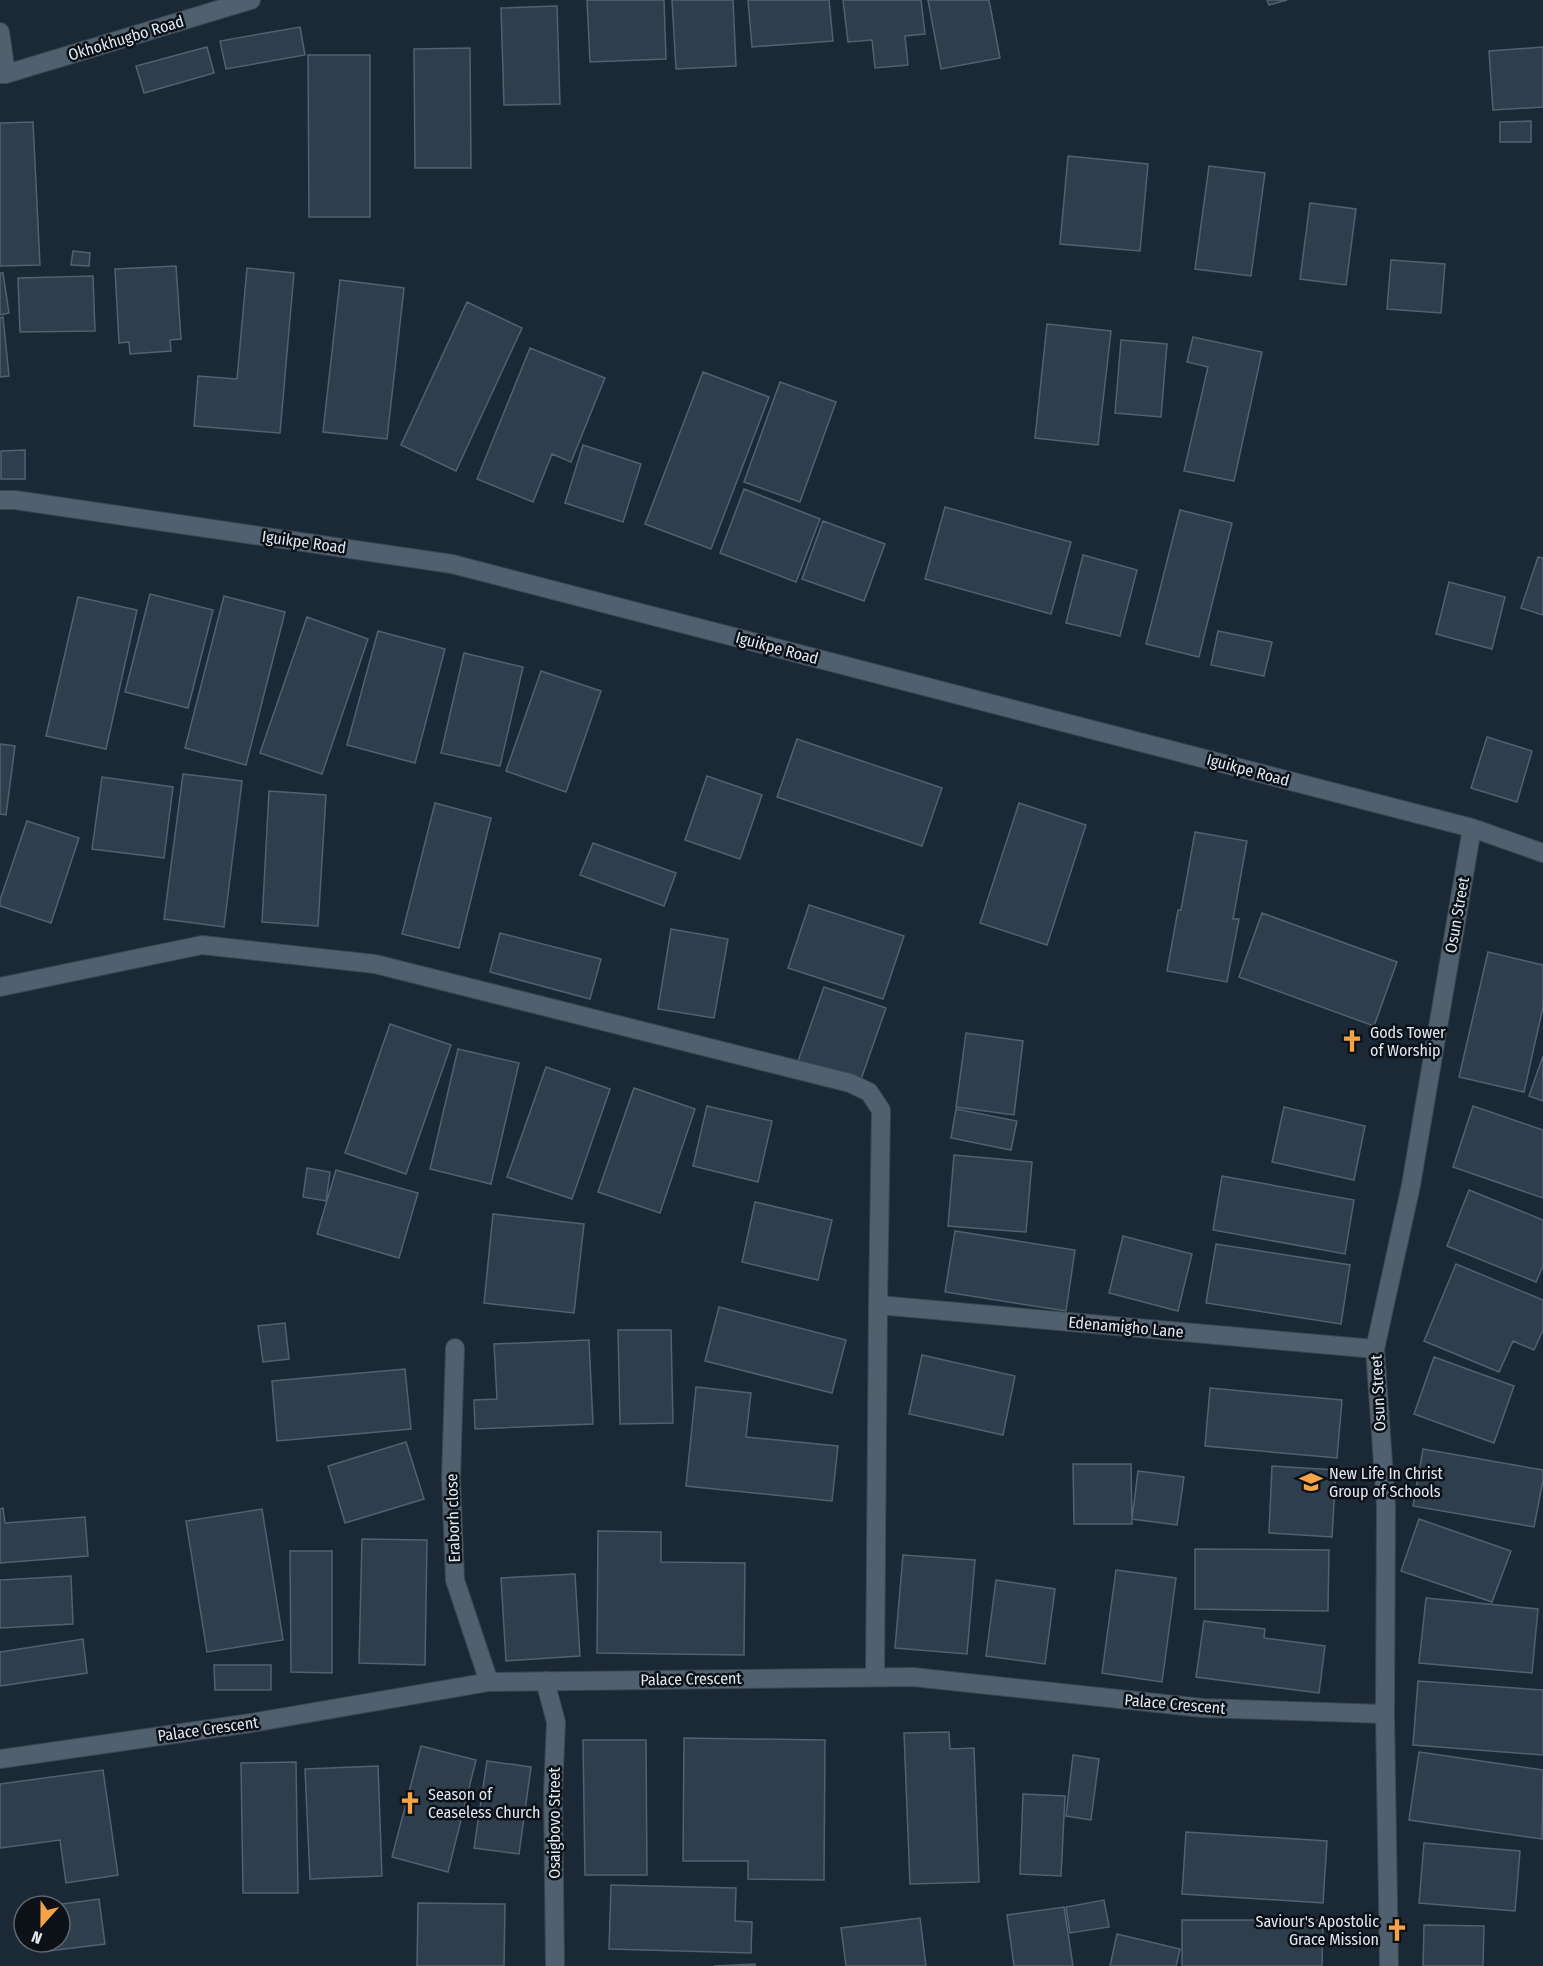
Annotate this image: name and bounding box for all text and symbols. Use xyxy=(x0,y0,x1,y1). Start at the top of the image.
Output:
street label: Okhokhugbo Road xyxy=(66,11,186,65)
street label: Iguikpe Road xyxy=(261,527,347,557)
street label: Iguikpe Road xyxy=(734,628,820,668)
street label: Iguikpe Road xyxy=(1205,750,1291,790)
street label: Osun Street xyxy=(1441,875,1473,954)
place label: Gods Tower of Worship xyxy=(1370,1023,1446,1060)
church icon: Gods Tower of Worship xyxy=(1339,1028,1365,1054)
street label: Edenamigho Lane xyxy=(1068,1313,1184,1342)
street label: Osun Street xyxy=(1366,1353,1389,1432)
place label: New Life In Christ Group of Schools xyxy=(1329,1464,1444,1501)
school or university icon: New Life In Christ Group of Schools xyxy=(1298,1469,1324,1495)
street label: Eraborh close xyxy=(442,1473,464,1563)
street label: Palace Crescent xyxy=(640,1669,743,1689)
street label: Palace Crescent xyxy=(1124,1690,1227,1718)
street label: Palace Crescent xyxy=(157,1712,260,1745)
street label: Osaigbovo Street xyxy=(545,1766,564,1879)
place label: Season of Ceaseless Church xyxy=(428,1785,541,1822)
church icon: Season of Ceaseless Church xyxy=(397,1790,423,1816)
north arrow xyxy=(12,1894,72,1954)
place label: Saviour's Apostolic Grace Mission xyxy=(1256,1912,1379,1949)
church icon: Saviour's Apostolic Grace Mission xyxy=(1384,1917,1410,1943)
text: N xyxy=(29,1927,45,1948)

